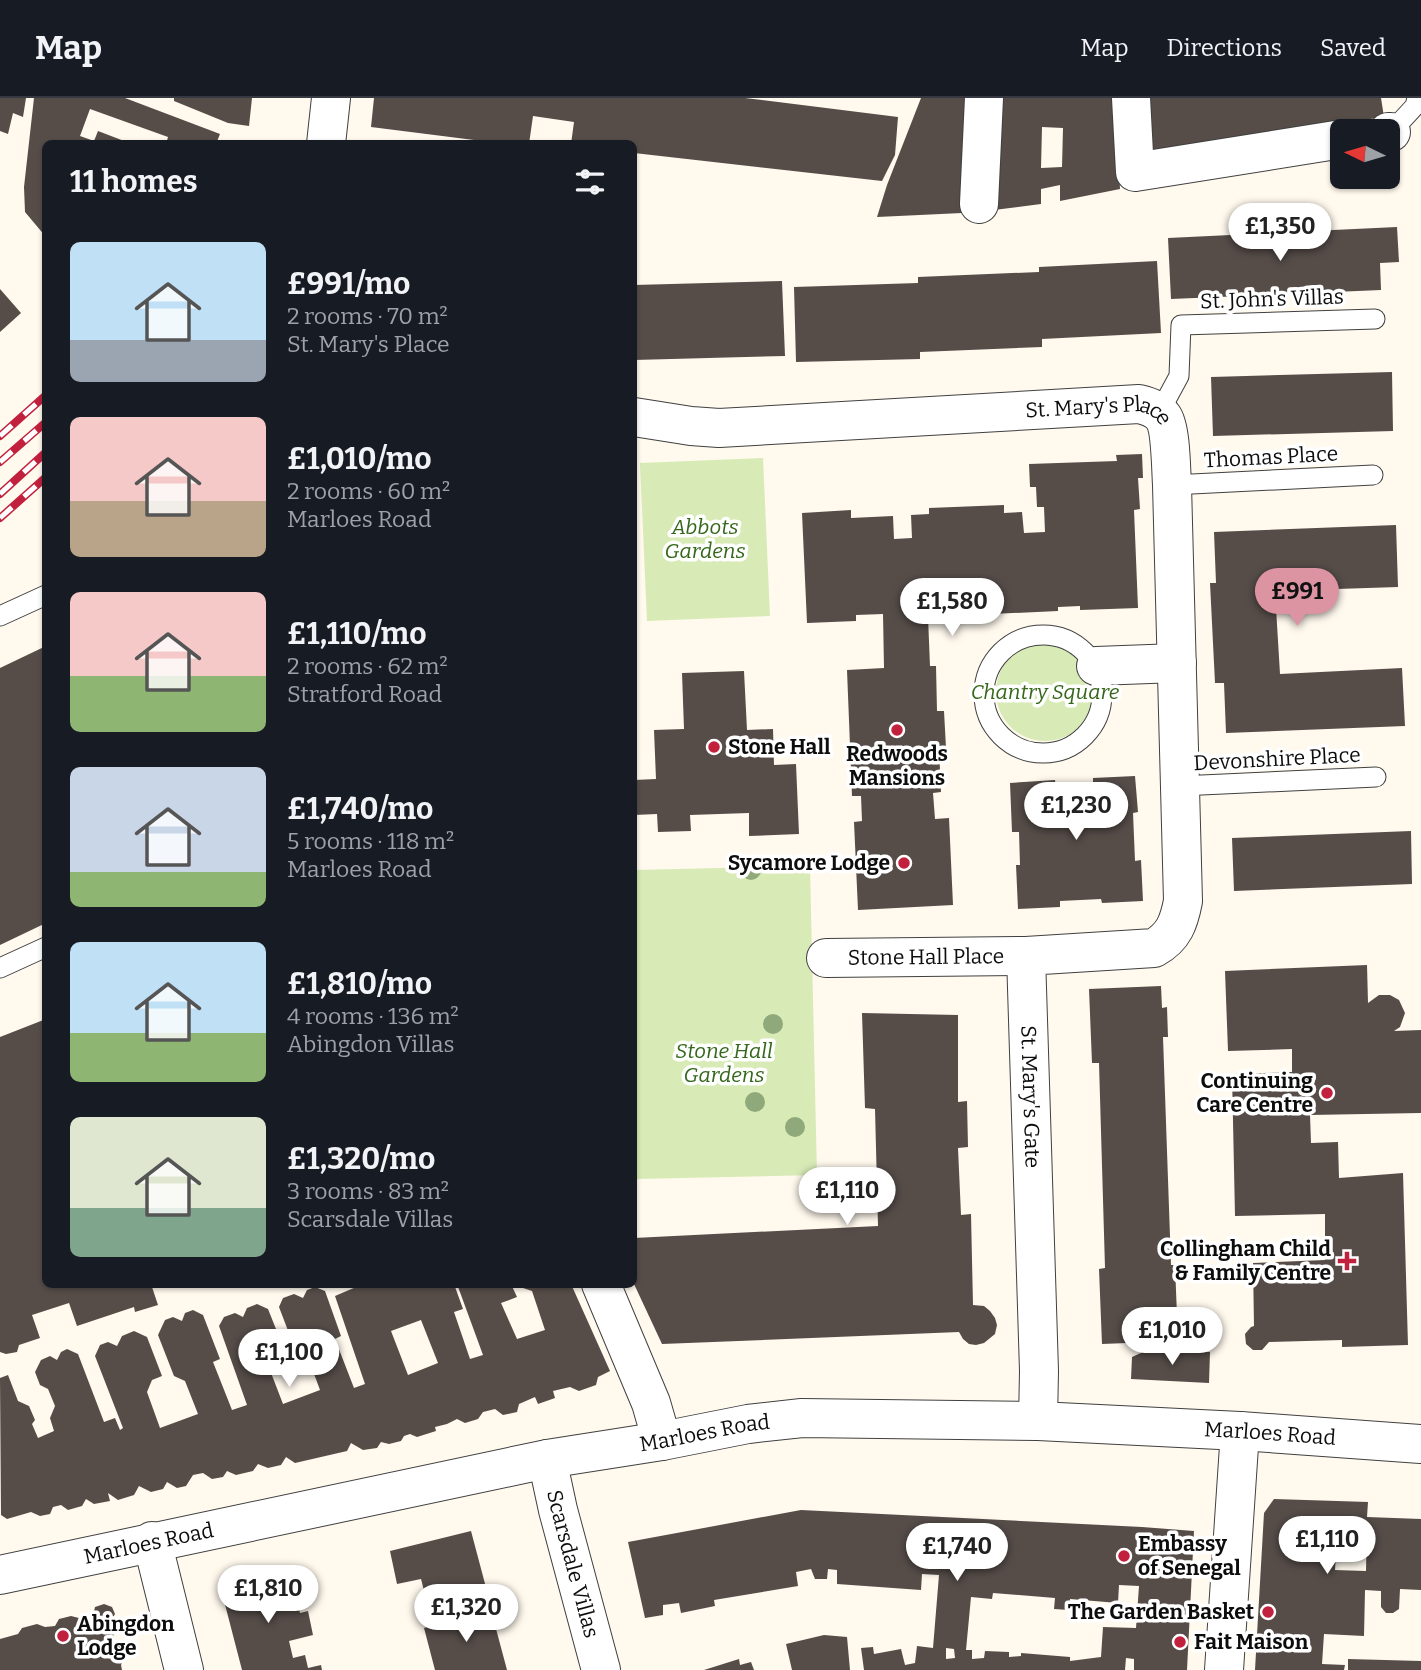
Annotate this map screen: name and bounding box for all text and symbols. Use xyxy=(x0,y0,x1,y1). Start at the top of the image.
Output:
text: Map xyxy=(35,28,102,68)
text: Map xyxy=(1080,34,1129,62)
text: Directions xyxy=(1167,34,1282,62)
text: Saved xyxy=(1320,34,1386,62)
north arrow xyxy=(1330,119,1400,189)
map controls xyxy=(1330,119,1400,189)
icon: filters xyxy=(571,163,609,201)
text: 11 homes xyxy=(70,164,198,200)
pin: £1,350 xyxy=(1223,204,1337,263)
text: £1,350 xyxy=(1244,212,1316,240)
text: £991/mo xyxy=(287,266,410,302)
icon: home xyxy=(126,270,210,354)
street label: St. John's Villas xyxy=(1200,283,1344,315)
text: 2 rooms · 70 m² xyxy=(287,302,448,330)
text: St. Mary's Place xyxy=(287,330,450,358)
street label: St. Mary's Place xyxy=(1025,391,1178,430)
text: £1,010/mo xyxy=(287,441,432,477)
street label: Thomas Place xyxy=(1203,441,1339,473)
icon: home xyxy=(126,445,210,529)
text: 2 rooms · 60 m² xyxy=(287,477,450,505)
text: Marloes Road xyxy=(287,505,432,533)
park label: Abbots Gardens xyxy=(664,514,746,564)
pin: £991 xyxy=(1256,568,1338,628)
text: £991 xyxy=(1271,577,1323,605)
pin: £1,580 xyxy=(895,578,1009,638)
text: £1,580 xyxy=(916,587,988,615)
text: £1,110/mo xyxy=(287,616,426,652)
icon: home xyxy=(126,620,210,704)
text: 2 rooms · 62 m² xyxy=(287,652,448,680)
park label: Chantry Square xyxy=(971,679,1120,705)
text: Stratford Road xyxy=(287,680,442,708)
marker: Redwoods Mansions xyxy=(889,722,905,738)
place label: Stone Hall xyxy=(728,734,831,760)
marker: Stone Hall xyxy=(706,739,722,755)
place label: Redwoods Mansions xyxy=(846,741,948,791)
street label: Devonshire Place xyxy=(1193,742,1361,776)
pin: £1,230 xyxy=(1019,782,1133,842)
text: £1,740/mo xyxy=(287,791,433,827)
text: £1,230 xyxy=(1040,791,1112,819)
icon: home xyxy=(126,795,210,879)
text: 5 rooms · 118 m² xyxy=(287,827,454,855)
place label: Sycamore Lodge xyxy=(728,850,890,876)
text: Marloes Road xyxy=(287,855,432,883)
marker: Sycamore Lodge xyxy=(896,855,912,871)
street label: Stone Hall Place xyxy=(848,943,1004,971)
text: £1,810/mo xyxy=(287,966,432,1002)
icon: home xyxy=(126,970,210,1054)
text: 4 rooms · 136 m² xyxy=(287,1002,459,1030)
street label: St. Mary's Gate xyxy=(1015,1025,1046,1168)
text: Abingdon Villas xyxy=(287,1030,455,1058)
park label: Stone Hall Gardens xyxy=(675,1038,773,1088)
place label: Continuing Care Centre xyxy=(1196,1068,1313,1118)
marker: Continuing Care Centre xyxy=(1319,1085,1335,1101)
text: £1,320/mo xyxy=(287,1141,435,1177)
icon: home xyxy=(126,1145,210,1229)
pin: £1,110 xyxy=(790,1168,904,1227)
text: £1,110 xyxy=(815,1176,879,1204)
text: 3 rooms · 83 m² xyxy=(287,1177,449,1205)
text: Scarsdale Villas xyxy=(287,1205,453,1233)
place label: Collingham Child & Family Centre xyxy=(1160,1236,1331,1286)
marker: Collingham Child & Family Centre xyxy=(1337,1251,1357,1271)
pin: £1,010 xyxy=(1115,1308,1229,1367)
text: £1,010 xyxy=(1138,1316,1206,1344)
pin: £1,100 xyxy=(232,1330,346,1389)
text: £1,100 xyxy=(254,1338,324,1366)
street label: Marloes Road xyxy=(638,1409,771,1457)
street label: Marloes Road xyxy=(1204,1416,1337,1451)
street label: Scarsdale Villas xyxy=(541,1488,605,1641)
pin: £1,110 xyxy=(1270,1516,1384,1576)
street label: Marloes Road xyxy=(81,1517,216,1570)
pin: £1,740 xyxy=(900,1524,1014,1583)
text: £1,110 xyxy=(1295,1525,1359,1553)
place label: Embassy of Senegal xyxy=(1138,1531,1241,1581)
text: £1,740 xyxy=(922,1532,992,1560)
marker: Embassy of Senegal xyxy=(1116,1548,1132,1564)
pin: £1,810 xyxy=(211,1566,325,1625)
text: £1,810 xyxy=(233,1574,303,1602)
pin: £1,320 xyxy=(409,1584,523,1644)
text: £1,320 xyxy=(430,1593,502,1621)
place label: The Garden Basket xyxy=(1068,1599,1255,1625)
marker: The Garden Basket xyxy=(1260,1604,1276,1620)
place label: Abingdon Lodge xyxy=(77,1611,175,1661)
marker: Abingdon Lodge xyxy=(55,1628,71,1644)
place label: Fait Maison xyxy=(1194,1629,1309,1655)
marker: Fait Maison xyxy=(1172,1634,1188,1650)

